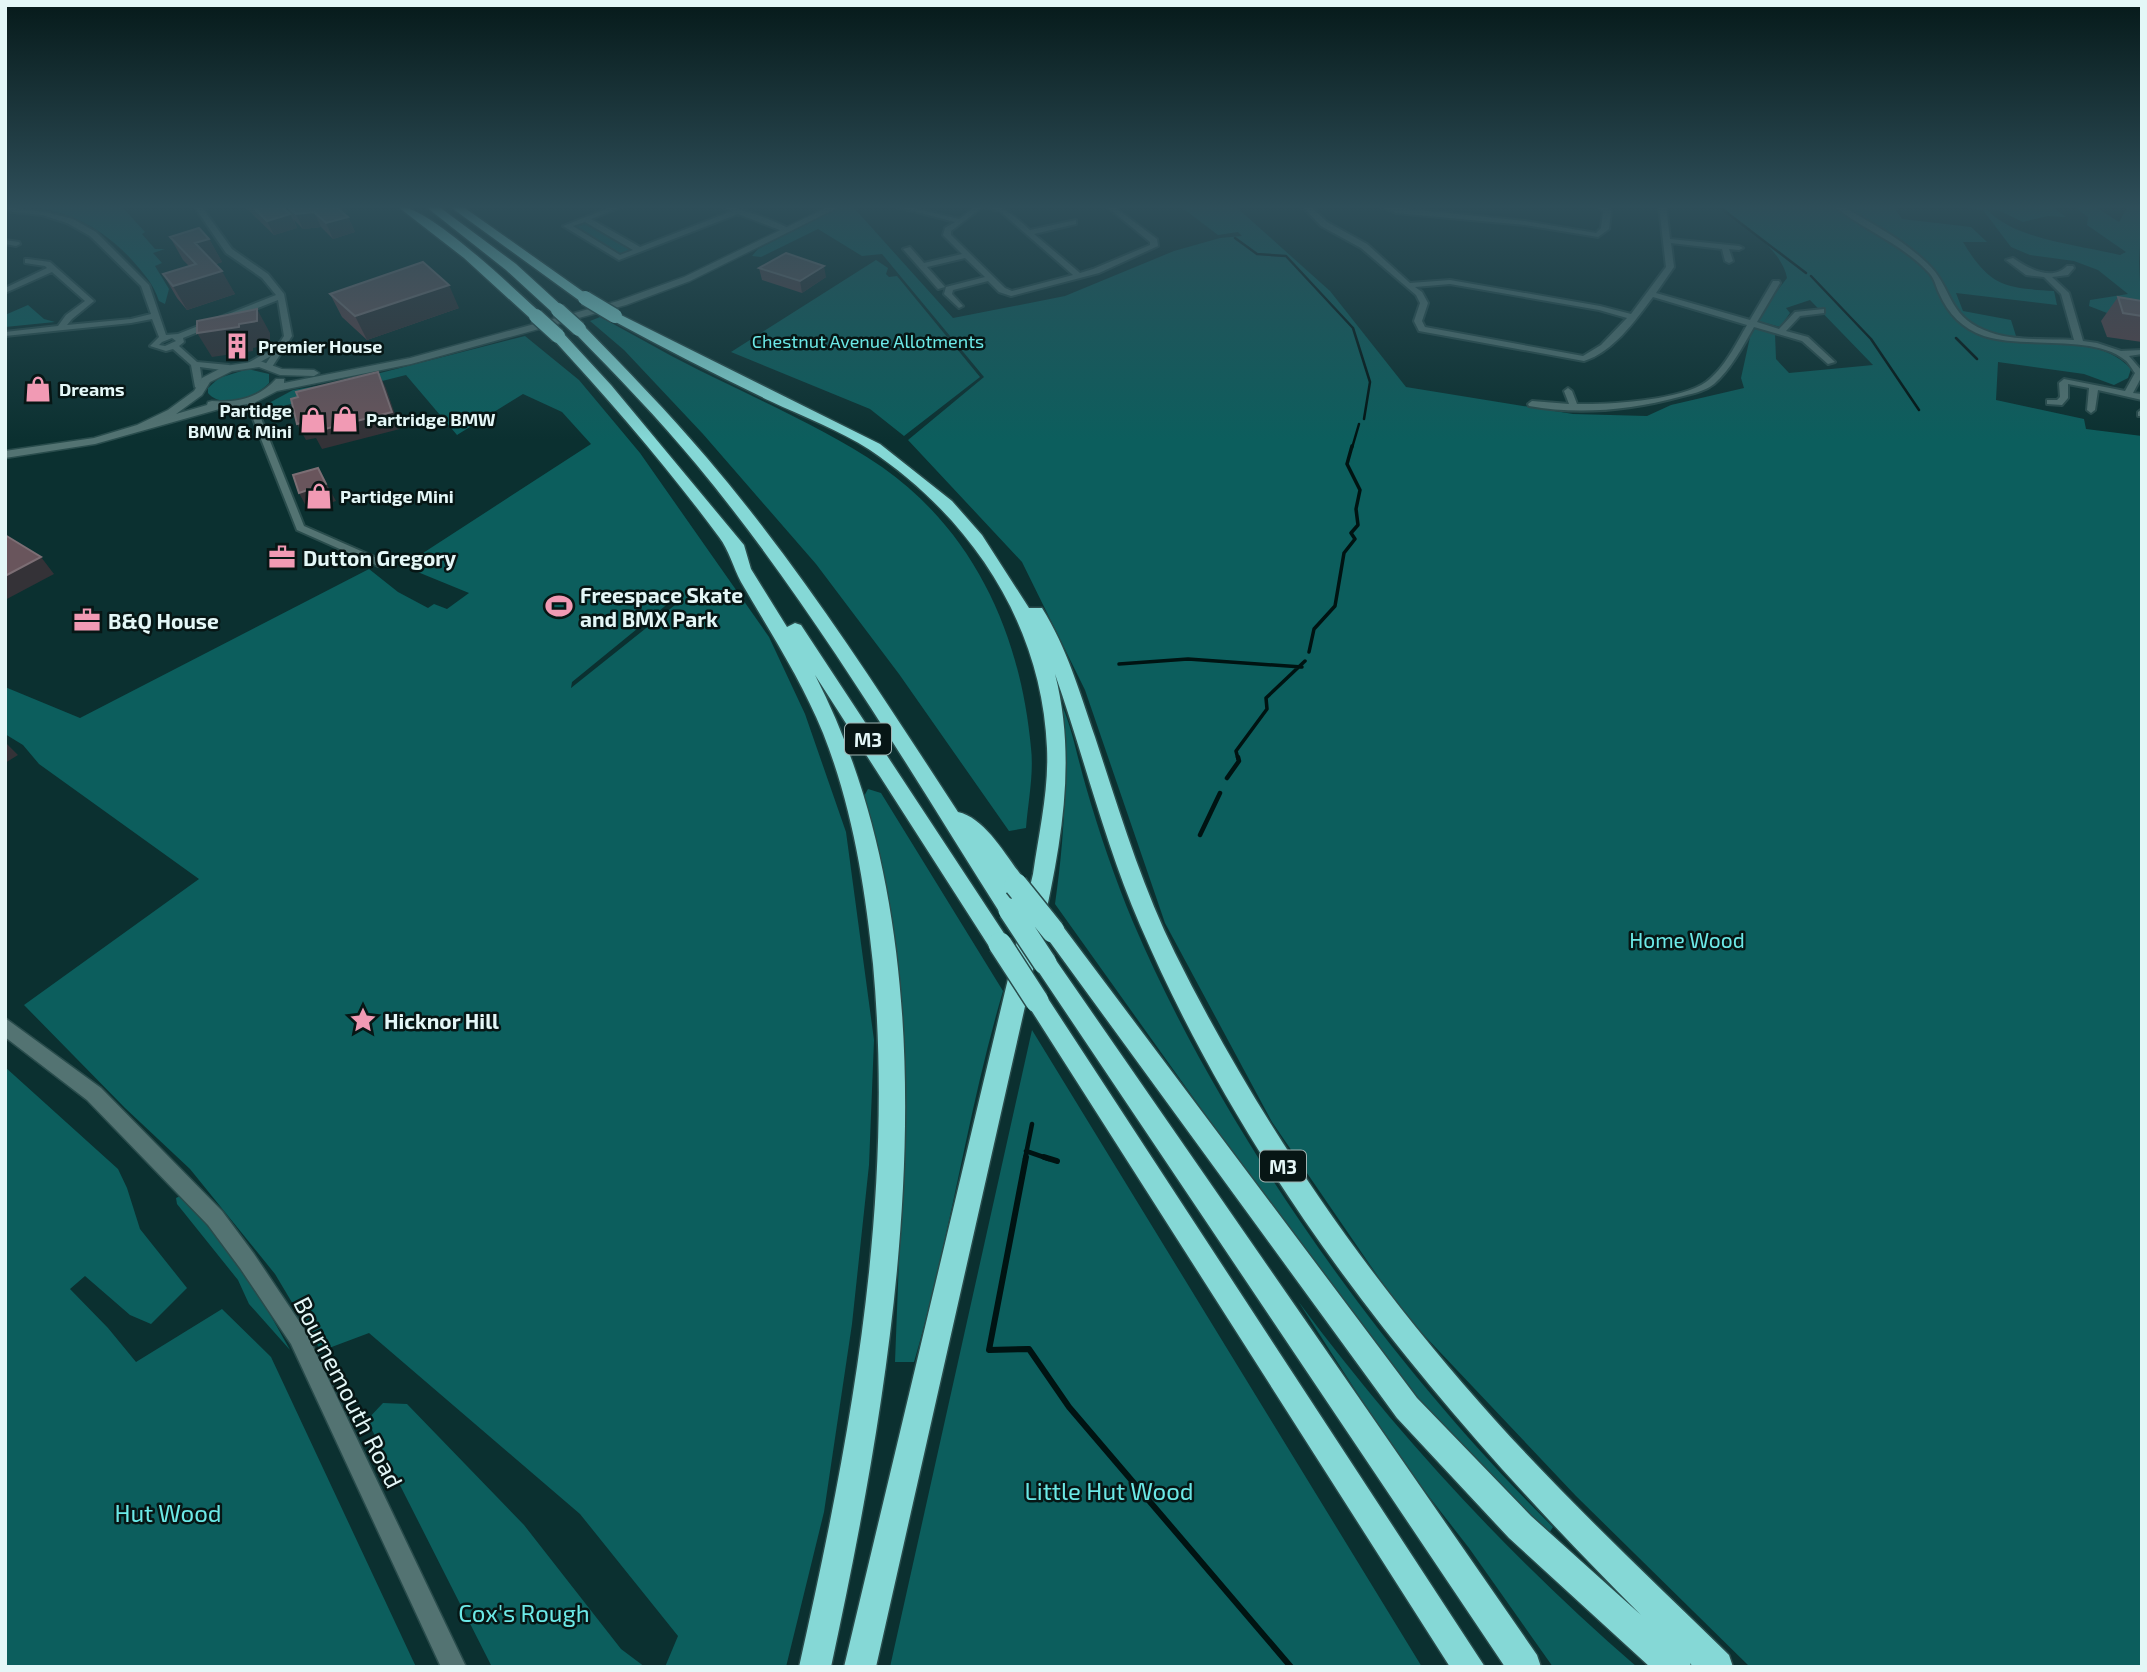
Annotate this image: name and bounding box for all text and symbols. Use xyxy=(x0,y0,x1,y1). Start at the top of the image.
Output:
park label: Chestnut Avenue Allotments xyxy=(752,330,984,352)
building icon: Premier House xyxy=(222,331,252,361)
place label: Premier House xyxy=(258,335,382,357)
shop icon: Dreams xyxy=(23,374,53,404)
place label: Dreams xyxy=(59,378,125,400)
place label: Partidge BMW & Mini xyxy=(188,399,292,442)
shop icon: Partridge BMW xyxy=(330,404,360,434)
shop icon: Partidge BMW & Mini xyxy=(298,405,328,435)
place label: Partridge BMW xyxy=(366,408,496,430)
shop icon: Partidge Mini xyxy=(304,481,334,511)
place label: Partidge Mini xyxy=(340,485,454,507)
office icon: Dutton Gregory xyxy=(267,542,297,572)
place label: Dutton Gregory xyxy=(303,545,456,571)
place label: Freespace Skate and BMX Park xyxy=(580,582,743,631)
sports icon: Freespace Skate and BMX Park xyxy=(544,591,574,621)
office icon: B&Q House xyxy=(72,605,102,635)
place label: B&Q House xyxy=(108,608,219,634)
road number: M3 xyxy=(845,724,891,754)
park label: Home Wood xyxy=(1629,927,1745,952)
place icon: Hicknor Hill xyxy=(348,1005,378,1035)
place label: Hicknor Hill xyxy=(384,1008,499,1033)
road number: M3 xyxy=(1260,1150,1306,1182)
street label: Bournemouth Road xyxy=(288,1292,410,1492)
park label: Little Hut Wood xyxy=(1024,1476,1194,1505)
park label: Hut Wood xyxy=(114,1498,222,1527)
park label: Cox's Rough xyxy=(458,1598,590,1627)

